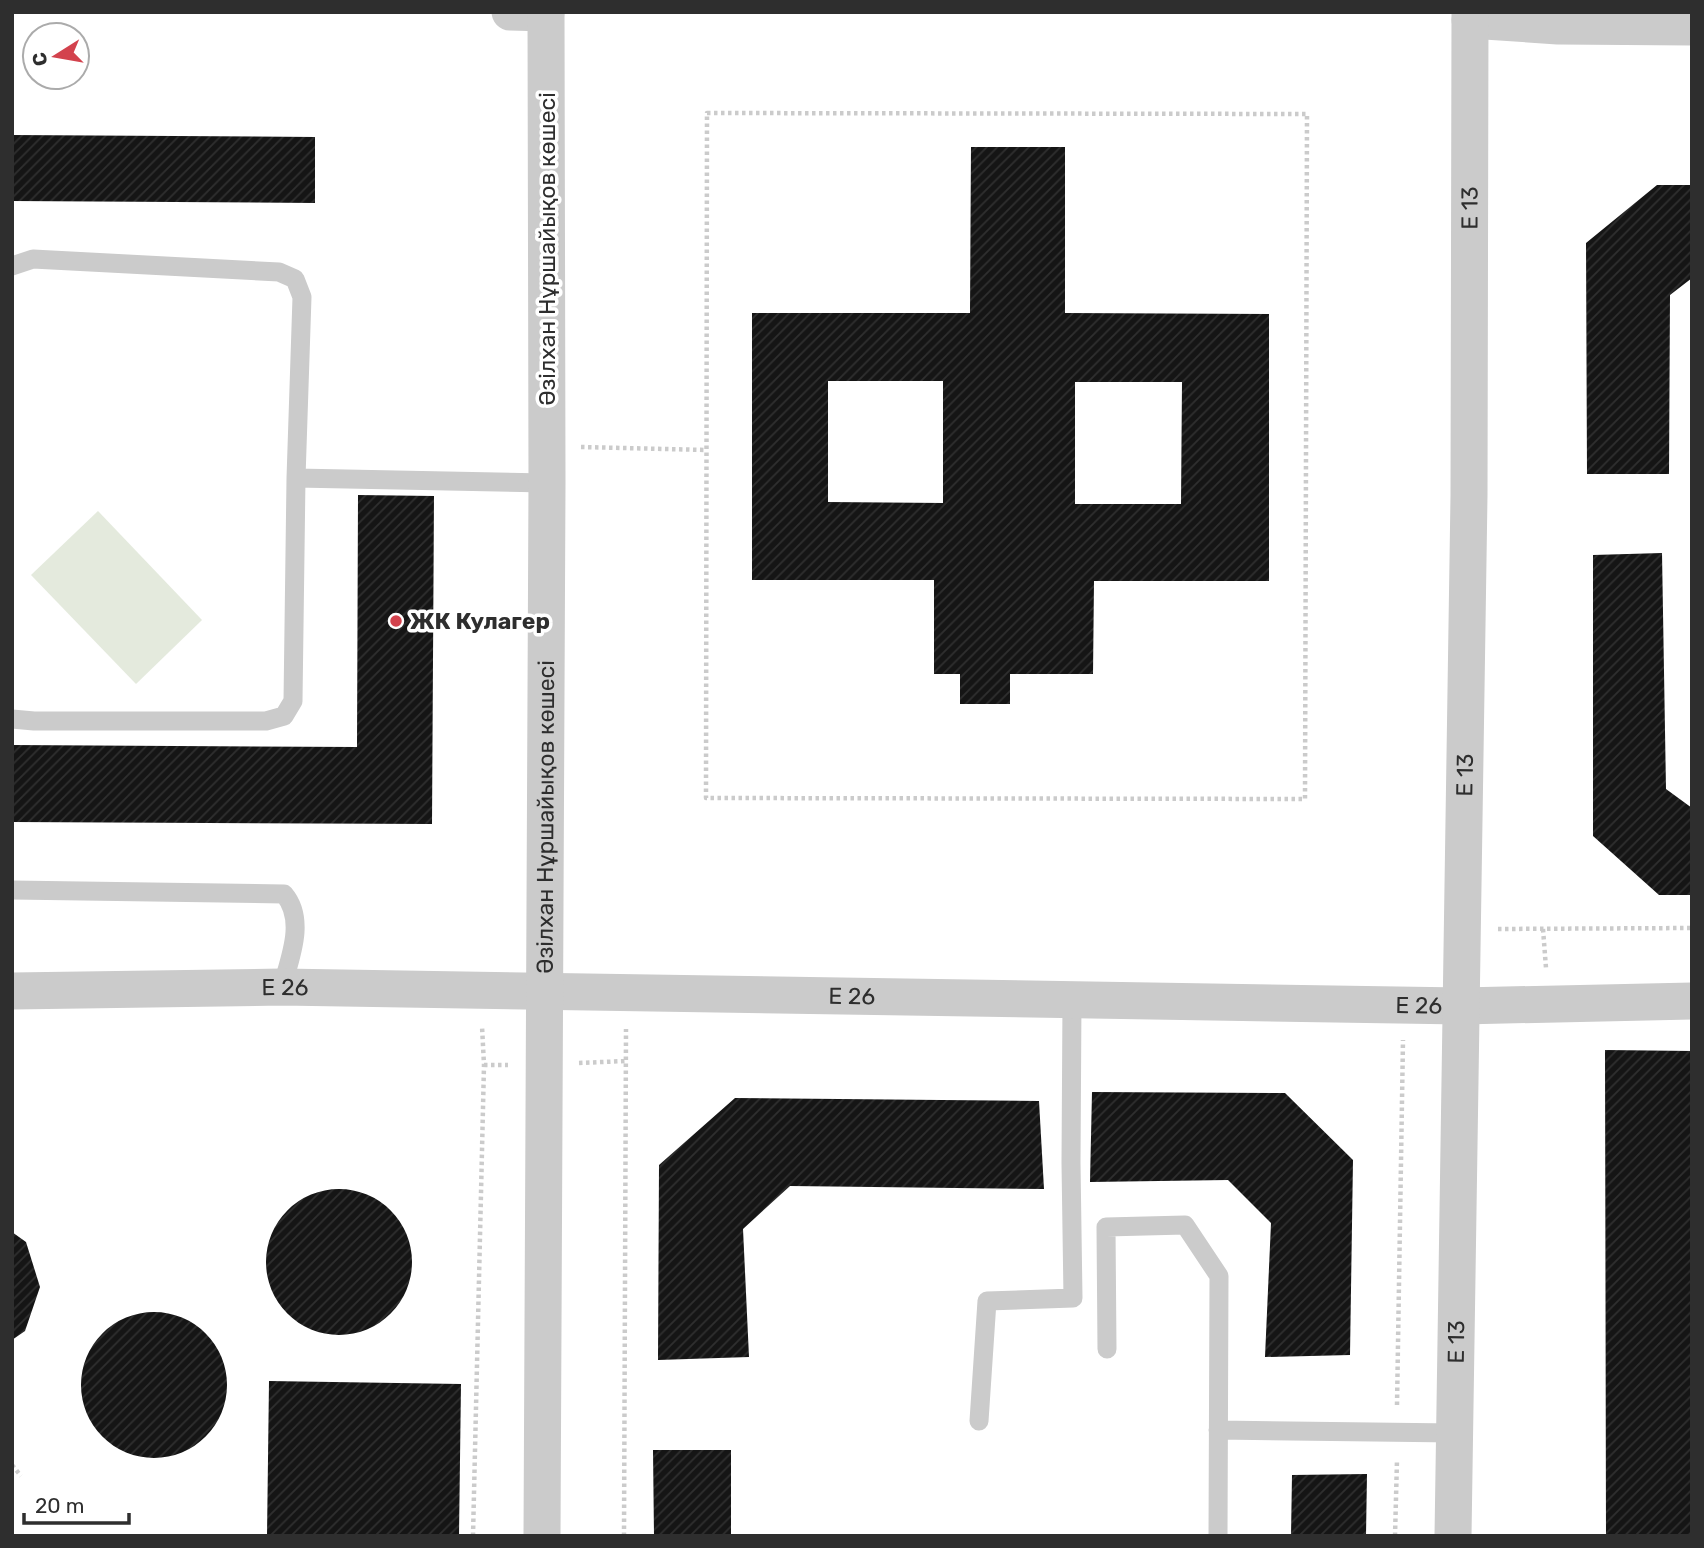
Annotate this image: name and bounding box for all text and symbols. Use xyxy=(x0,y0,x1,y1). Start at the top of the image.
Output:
north arrow xyxy=(21,21,91,91)
text: С xyxy=(27,50,52,68)
street label: Әзілхан Нұршайықов көшесі xyxy=(533,92,561,406)
street label: E 13 xyxy=(1456,186,1484,230)
place label: ЖК Кулагер xyxy=(410,607,550,635)
marker: ЖК Кулагер xyxy=(388,613,404,629)
street label: Әзілхан Нұршайықов көшесі xyxy=(531,660,560,974)
street label: E 13 xyxy=(1450,753,1479,797)
street label: E 26 xyxy=(261,973,309,1001)
street label: E 26 xyxy=(828,982,876,1011)
street label: E 26 xyxy=(1395,991,1443,1020)
street label: E 13 xyxy=(1442,1320,1470,1364)
scale bar xyxy=(24,1482,130,1526)
text: 20 m xyxy=(35,1493,84,1518)

